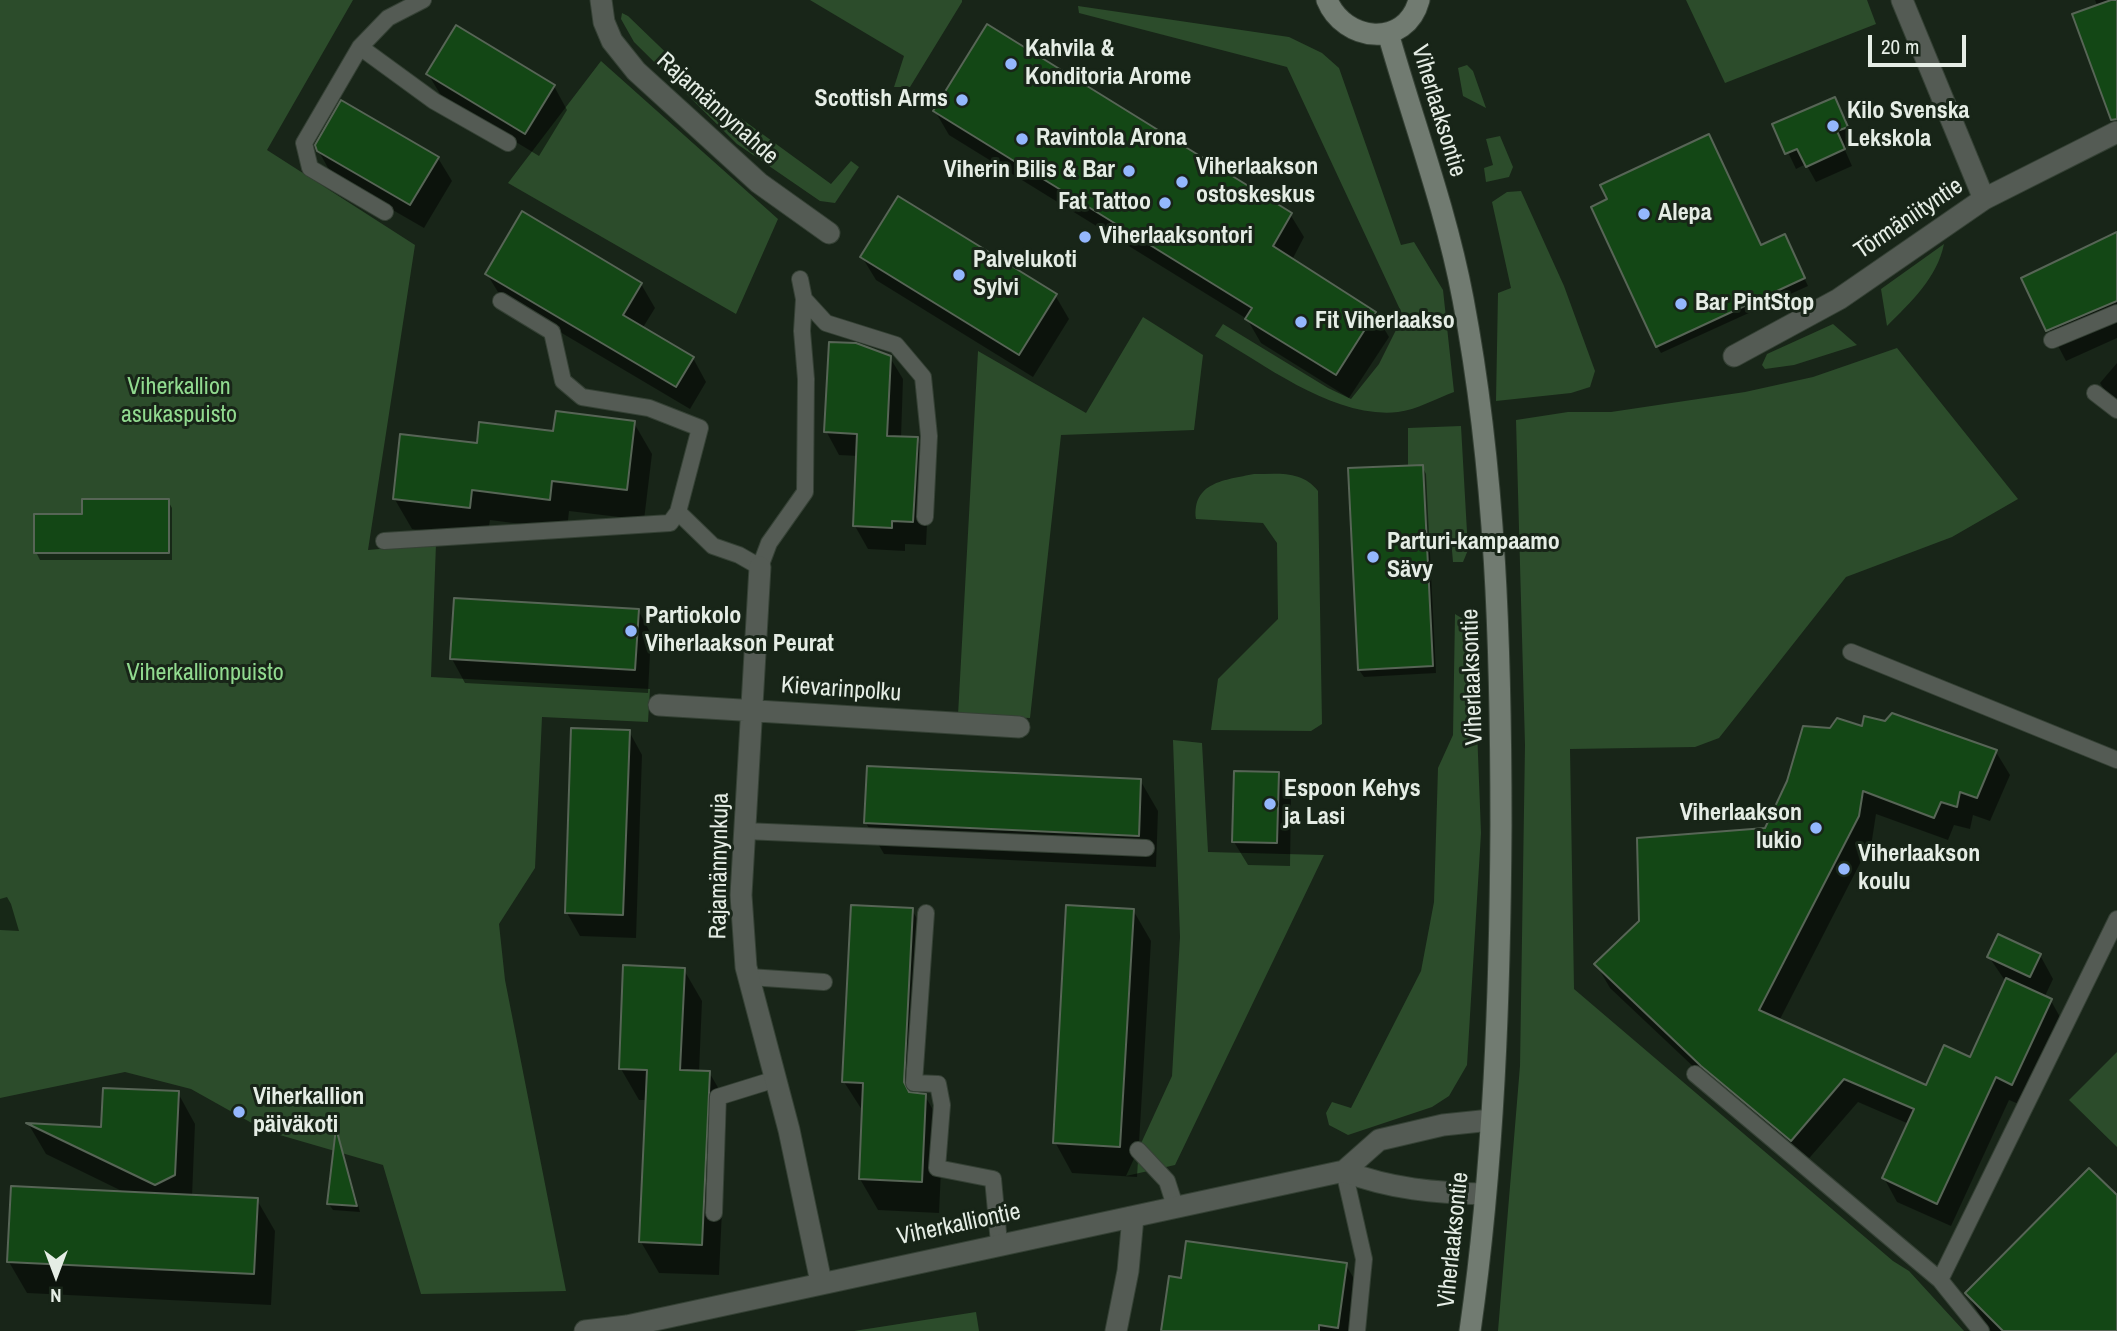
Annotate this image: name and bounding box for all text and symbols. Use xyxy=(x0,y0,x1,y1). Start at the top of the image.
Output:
scale bar xyxy=(1872,21,1970,65)
text: 20 m xyxy=(1881,32,1919,61)
place label: Kahvila & Konditoria Arome xyxy=(1025,36,1191,92)
street label: Viherlaaksontie xyxy=(1404,42,1472,180)
street label: Rajamännynahde xyxy=(650,47,784,171)
marker: Kahvila & Konditoria Arome xyxy=(1003,56,1019,72)
place label: Scottish Arms xyxy=(815,86,948,114)
marker: Scottish Arms xyxy=(954,92,970,108)
place label: Kilo Svenska Lekskola xyxy=(1847,98,1970,154)
marker: Kilo Svenska Lekskola xyxy=(1825,118,1841,134)
place label: Ravintola Arona xyxy=(1036,125,1187,153)
marker: Ravintola Arona xyxy=(1014,131,1030,147)
place label: Viherlaakson ostoskeskus xyxy=(1196,154,1318,210)
place label: Viherin Bilis & Bar xyxy=(944,157,1115,185)
marker: Viherin Bilis & Bar xyxy=(1121,163,1137,179)
street label: Törmäniityntie xyxy=(1849,172,1969,266)
marker: Viherlaakson ostoskeskus xyxy=(1174,174,1190,190)
place label: Fat Tattoo xyxy=(1058,189,1151,217)
marker: Fat Tattoo xyxy=(1157,195,1173,211)
place label: Alepa xyxy=(1658,200,1712,228)
marker: Alepa xyxy=(1636,206,1652,222)
place label: Viherlaaksontori xyxy=(1099,223,1253,251)
marker: Viherlaaksontori xyxy=(1077,229,1093,245)
place label: Palvelukoti Sylvi xyxy=(973,247,1077,303)
marker: Palvelukoti Sylvi xyxy=(951,267,967,283)
place label: Bar PintStop xyxy=(1695,290,1814,318)
marker: Bar PintStop xyxy=(1673,296,1689,312)
place label: Fit Viherlaakso xyxy=(1315,308,1455,336)
marker: Fit Viherlaakso xyxy=(1293,314,1309,330)
park label: Viherkallion asukaspuisto xyxy=(121,374,237,430)
place label: Parturi-kampaamo Sävy xyxy=(1387,529,1560,585)
marker: Parturi-kampaamo Sävy xyxy=(1365,549,1381,565)
place label: Partiokolo Viherlaakson Peurat xyxy=(645,603,834,659)
street label: Viherlaaksontie xyxy=(1456,608,1490,746)
marker: Partiokolo Viherlaakson Peurat xyxy=(623,623,639,639)
park label: Viherkallionpuisto xyxy=(126,660,284,688)
street label: Kievarinpolku xyxy=(780,671,902,709)
place label: Espoon Kehys ja Lasi xyxy=(1284,776,1421,832)
street label: Rajamännynkuja xyxy=(704,792,736,940)
marker: Espoon Kehys ja Lasi xyxy=(1262,796,1278,812)
place label: Viherlaakson lukio xyxy=(1680,800,1802,856)
marker: Viherlaakson lukio xyxy=(1808,820,1824,836)
place label: Viherlaakson koulu xyxy=(1858,841,1980,897)
marker: Viherlaakson koulu xyxy=(1836,861,1852,877)
place label: Viherkallion päiväkoti xyxy=(253,1084,364,1140)
marker: Viherkallion päiväkoti xyxy=(231,1104,247,1120)
street label: Viherlaaksontie xyxy=(1433,1171,1475,1309)
street label: Viherkalliontie xyxy=(895,1198,1023,1252)
north arrow xyxy=(21,1240,91,1310)
text: N xyxy=(50,1283,62,1309)

